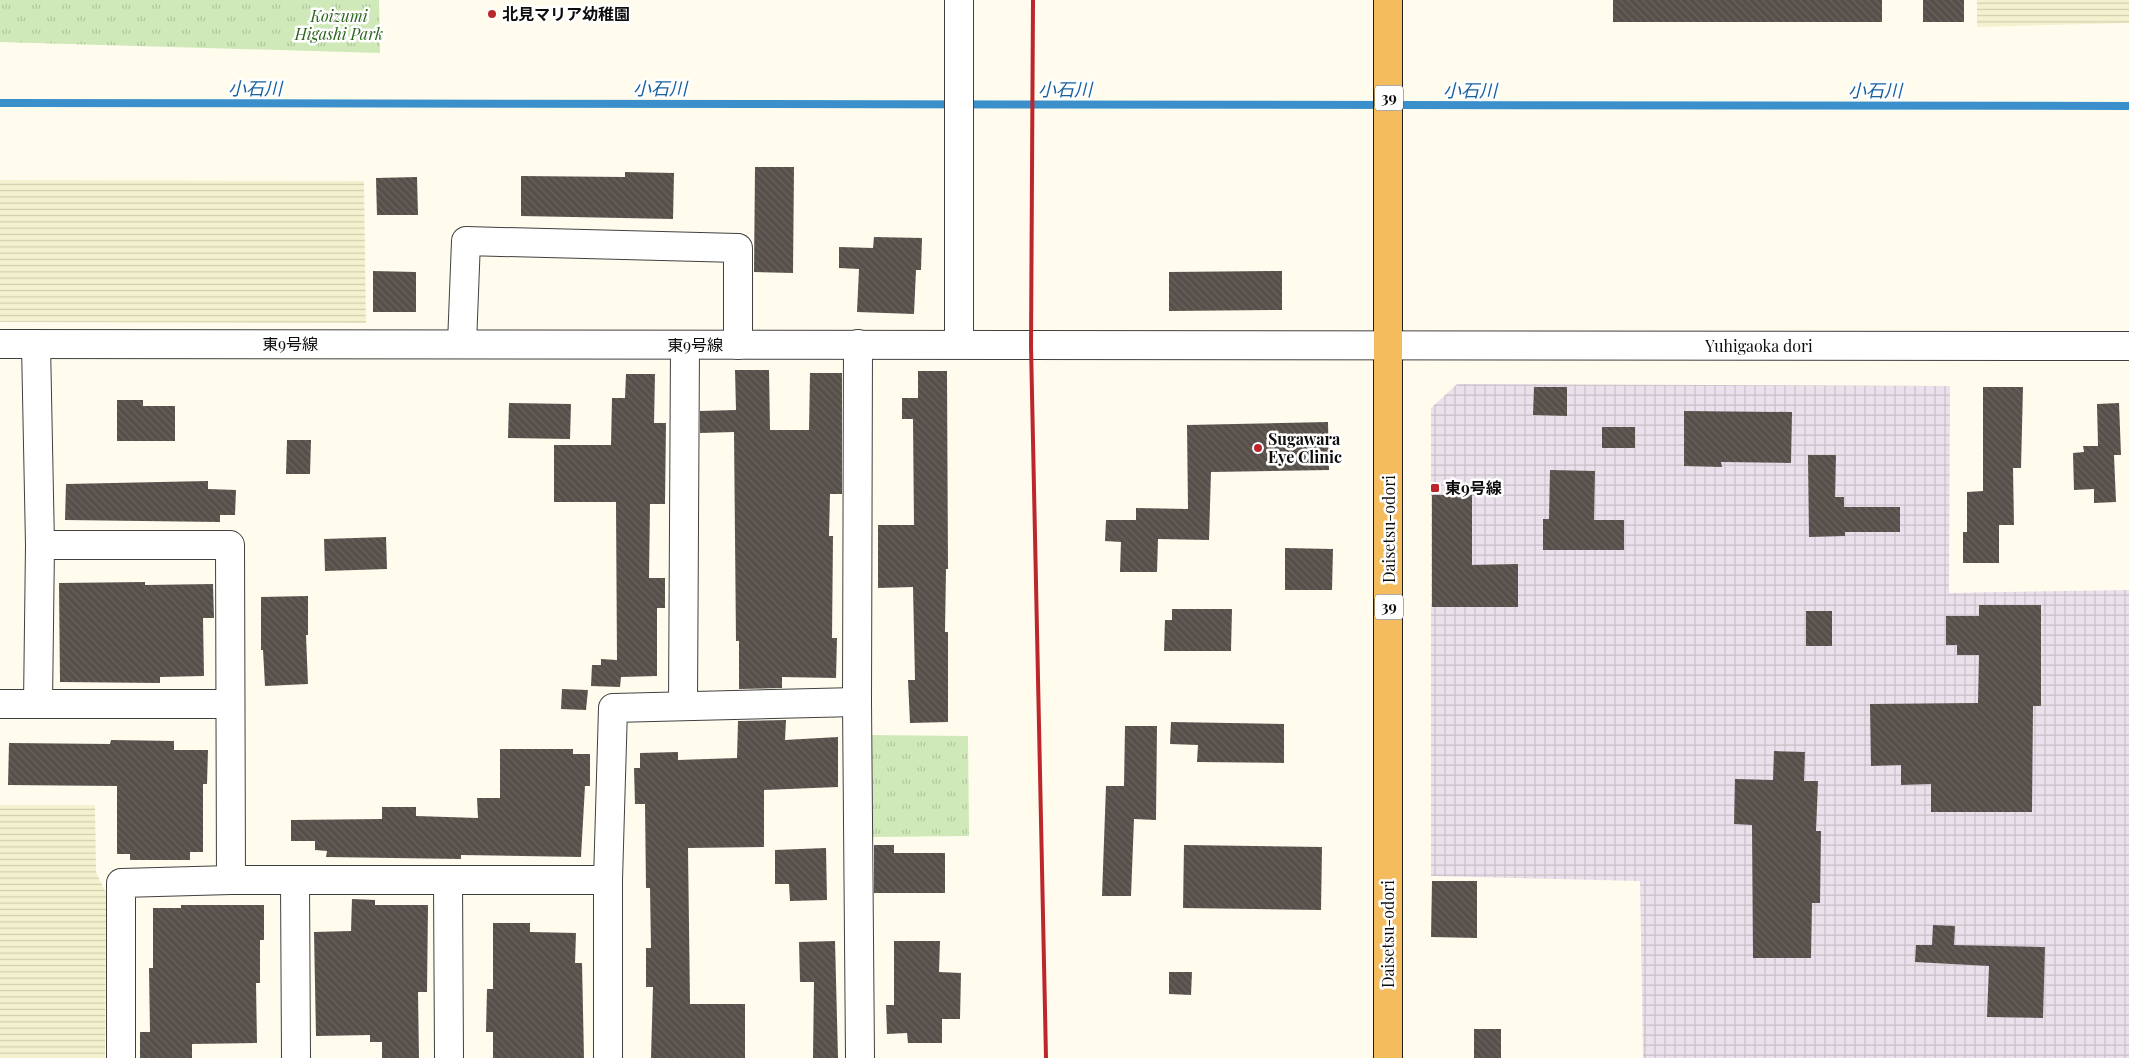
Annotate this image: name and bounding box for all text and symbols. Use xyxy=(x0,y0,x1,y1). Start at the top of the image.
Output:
place label: 北見マリア幼稚園 xyxy=(502,3,630,24)
park label: Koizumi Higashi Park xyxy=(294,5,383,44)
marker: 北見マリア幼稚園 xyxy=(486,8,498,20)
water label: 小石川 xyxy=(228,76,284,100)
water label: 小石川 xyxy=(633,76,689,100)
water label: 小石川 xyxy=(1038,77,1094,101)
water label: 小石川 xyxy=(1443,78,1499,102)
water label: 小石川 xyxy=(1848,78,1904,102)
road number: 39 xyxy=(1375,86,1403,110)
street label: 東9号線 xyxy=(262,333,318,354)
street label: 東9号線 xyxy=(667,334,723,355)
street label: Yuhigaoka dori xyxy=(1704,335,1813,356)
place label: Sugawara Eye Clinic xyxy=(1268,428,1342,467)
marker: Sugawara Eye Clinic xyxy=(1252,442,1264,454)
street label: Daisetsu-odori xyxy=(1378,475,1399,583)
place label: 東9号線 xyxy=(1445,477,1502,498)
marker: 東9号線 xyxy=(1429,482,1441,494)
road number: 39 xyxy=(1375,594,1403,620)
street label: Daisetsu-odori xyxy=(1377,880,1398,988)

